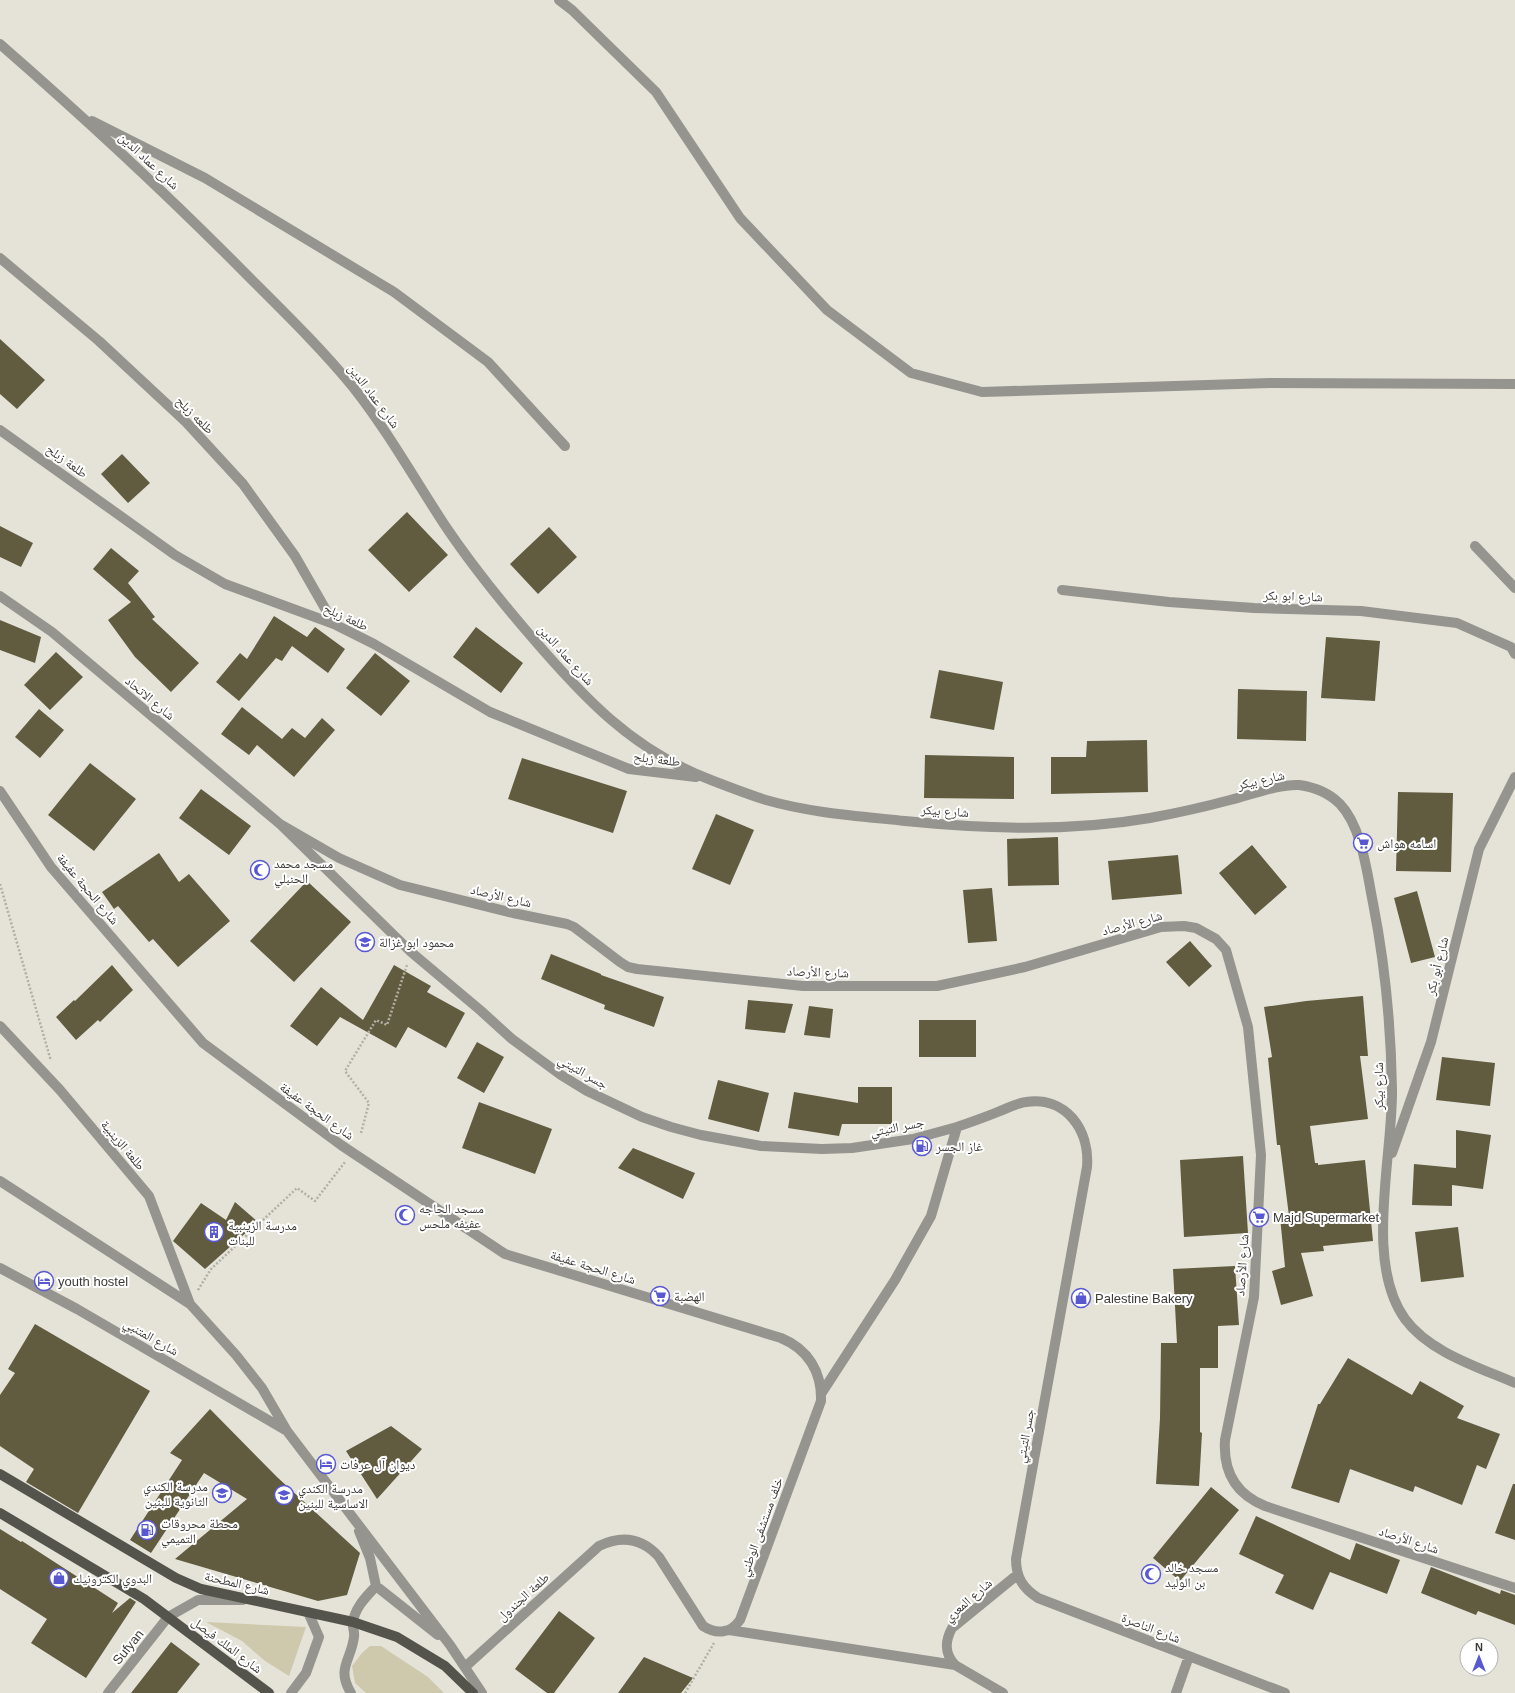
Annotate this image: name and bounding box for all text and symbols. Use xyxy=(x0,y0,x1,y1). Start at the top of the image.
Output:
street label: شارع عماد الدين xyxy=(115,129,182,194)
street label: شارع عماد الدين xyxy=(343,361,403,432)
street label: طلعه زبلح xyxy=(172,393,217,438)
street label: طلعة زبلح xyxy=(42,441,90,483)
street label: شارع ابو بكر xyxy=(1262,587,1323,607)
street label: طلعة زبلح xyxy=(321,600,371,636)
street label: شارع عماد الدين xyxy=(533,622,597,690)
street label: شارع الاتحاد xyxy=(121,673,178,725)
street label: طلعة زبلح xyxy=(632,749,681,771)
street label: شارع بيكر xyxy=(1235,767,1286,795)
street label: شارع بيكر xyxy=(919,802,969,822)
supermarket icon: اسامه هواش xyxy=(1352,832,1374,854)
place label: اسامه هواش xyxy=(1377,836,1436,852)
street label: شارع الحجة عفيفة xyxy=(52,850,122,929)
place label: مسجد محمد الحنبلي xyxy=(274,856,333,889)
mosque icon: مسجد محمد الحنبلي xyxy=(249,859,271,881)
street label: شارع الأرصاد xyxy=(469,882,533,912)
street label: شارع الأرصاد xyxy=(1100,908,1164,940)
school or university icon: محمود ابو غزالة xyxy=(354,931,376,953)
place label: محمود ابو غزالة xyxy=(379,935,454,951)
street label: شارع أبو بكر xyxy=(1422,935,1453,998)
street label: شارع الأرصاد xyxy=(787,963,849,983)
street label: جسر التيتي xyxy=(554,1052,610,1095)
street label: شارع بيكر xyxy=(1371,1062,1388,1111)
street label: شارع الحجة عفيفة xyxy=(276,1079,357,1145)
street label: جسر التيتي xyxy=(869,1114,926,1143)
street label: طلعة الزينبية xyxy=(97,1117,148,1174)
fuel station icon: غاز الجسر xyxy=(911,1135,933,1157)
place label: غاز الجسر xyxy=(935,1139,983,1155)
place label: مسجد الحاجه عفيفه ملحس xyxy=(419,1201,484,1232)
mosque icon: مسجد الحاجه عفيفه ملحس xyxy=(394,1204,416,1226)
supermarket icon: Majd Supermarket xyxy=(1248,1206,1270,1228)
place label: Majd Supermarket xyxy=(1273,1210,1380,1225)
place label: مدرسة الزينبية للبنات xyxy=(228,1218,297,1248)
building icon: مدرسة الزينبية للبنات xyxy=(203,1221,225,1243)
street label: شارع الأرصاد xyxy=(1232,1234,1254,1297)
street label: شارع الحجة عفيفة xyxy=(548,1247,637,1289)
hotel icon: youth hostel xyxy=(33,1270,55,1292)
place label: youth hostel xyxy=(58,1274,128,1289)
supermarket icon: الهضبة xyxy=(649,1285,671,1307)
shop icon: Palestine Bakery xyxy=(1070,1287,1092,1309)
place label: الهضبة xyxy=(674,1289,705,1304)
place label: Palestine Bakery xyxy=(1095,1291,1193,1306)
street label: شارع المتنبي xyxy=(119,1315,181,1362)
street label: جسر التيتي xyxy=(1013,1408,1040,1465)
hotel icon: ديوان آل عرفات xyxy=(315,1453,337,1475)
place label: ديوان آل عرفات xyxy=(340,1457,415,1473)
street label: خلف مستشفى الوطني xyxy=(736,1475,789,1580)
place label: مدرسة الكندي الثانوية للبنين xyxy=(143,1479,208,1510)
place label: مدرسة الكندي الاساسية للبنين xyxy=(298,1481,368,1512)
school or university icon: مدرسة الكندي الثانوية للبنين xyxy=(211,1482,233,1504)
school or university icon: مدرسة الكندي الاساسية للبنين xyxy=(273,1484,295,1506)
place label: محطة محروقات التميمي xyxy=(161,1516,238,1549)
fuel station icon: محطة محروقات التميمي xyxy=(136,1519,158,1541)
street label: شارع الأرصاد xyxy=(1377,1523,1441,1559)
place label: مسجد خالد بن الوليد xyxy=(1165,1560,1219,1591)
mosque icon: مسجد خالد بن الوليد xyxy=(1140,1563,1162,1585)
shop icon: البدوي الكترونيك xyxy=(48,1567,70,1589)
street label: شارع المطحنة xyxy=(203,1568,271,1600)
street label: طلعة الجندول xyxy=(494,1570,553,1625)
place label: البدوي الكترونيك xyxy=(73,1571,152,1589)
street label: شارع المعري xyxy=(941,1575,997,1627)
street label: شارع الناصرة xyxy=(1119,1610,1183,1648)
street label: شارع الملك فيصل xyxy=(188,1614,265,1678)
street label: Sufyan xyxy=(109,1627,147,1667)
north arrow xyxy=(1459,1637,1499,1677)
text: N xyxy=(1475,1641,1483,1653)

